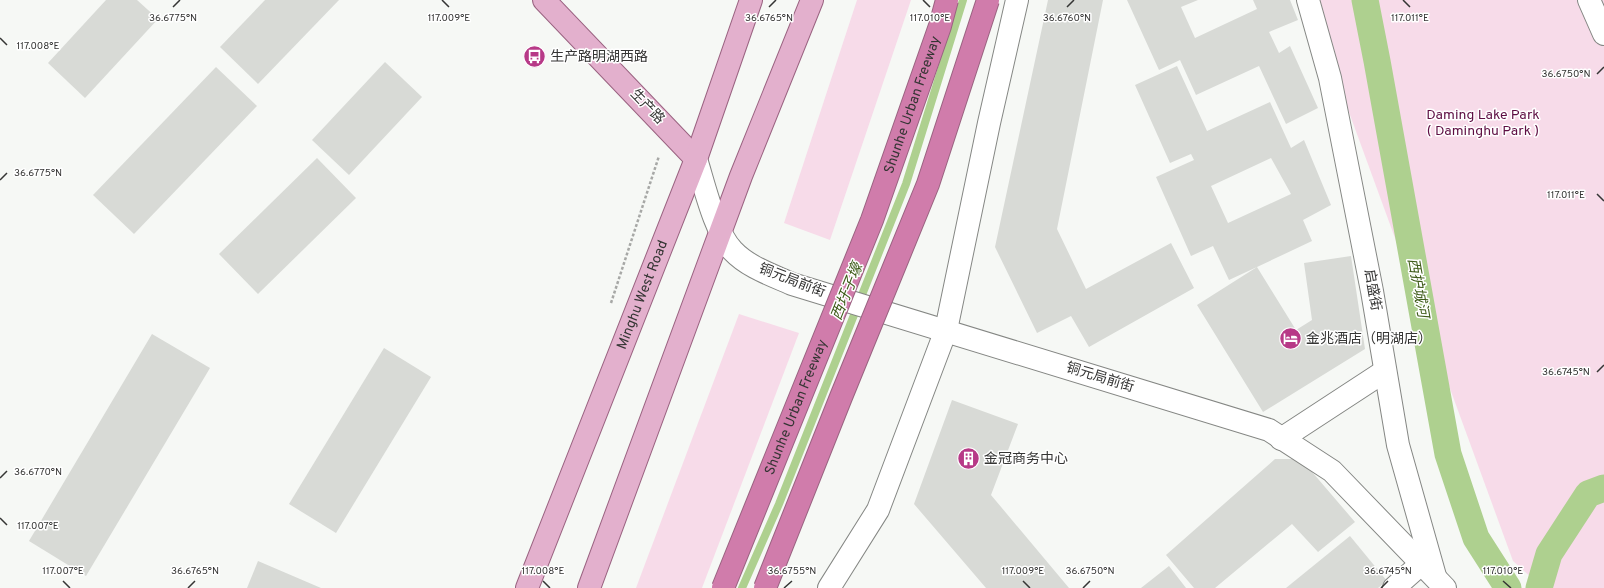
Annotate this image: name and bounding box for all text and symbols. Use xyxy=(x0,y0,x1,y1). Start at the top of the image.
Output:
text: 36.6775°N xyxy=(149,12,197,25)
text: 117.009°E xyxy=(428,12,470,25)
text: 36.6765°N xyxy=(745,12,793,25)
text: 117.010°E xyxy=(910,12,950,25)
text: 36.6760°N xyxy=(1043,12,1091,25)
text: 117.011°E xyxy=(1391,12,1429,25)
street label: Shunhe Urban Freeway xyxy=(880,34,944,176)
text: 117.008°E xyxy=(17,40,59,53)
bus stop icon: 生产路明湖西路 xyxy=(522,44,548,70)
place label: 生产路明湖西路 xyxy=(550,49,648,66)
text: 36.6750°N xyxy=(1541,68,1591,81)
street label: 生产路 xyxy=(626,86,668,128)
park label: Daming Lake Park ( Daminghu Park ) xyxy=(1426,107,1540,140)
text: 36.6775°N xyxy=(14,167,62,180)
text: 117.011°E xyxy=(1547,189,1585,202)
street label: Minghu West Road xyxy=(613,238,672,352)
water label: 西护城河 xyxy=(1402,257,1432,322)
water label: 西圩子壕 xyxy=(828,258,869,323)
street label: 铜元局前街 xyxy=(756,260,828,301)
street label: 启盛街 xyxy=(1360,268,1385,312)
hotel icon: 金兆酒店（明湖店） xyxy=(1278,326,1304,352)
place label: 金兆酒店（明湖店） xyxy=(1306,331,1432,348)
street label: Shunhe Urban Freeway xyxy=(761,337,831,478)
street label: 铜元局前街 xyxy=(1064,359,1136,396)
text: 36.6745°N xyxy=(1542,366,1590,379)
building icon: 金冠商务中心 xyxy=(955,446,981,472)
place label: 金冠商务中心 xyxy=(984,451,1068,468)
text: 36.6770°N xyxy=(14,466,62,479)
text: 117.007°E xyxy=(17,520,59,533)
text: 117.007°E xyxy=(42,565,84,578)
text: 36.6765°N xyxy=(171,565,219,578)
text: 117.008°E xyxy=(522,565,564,578)
text: 36.6755°N xyxy=(768,565,816,578)
text: 117.009°E xyxy=(1002,565,1044,578)
text: 36.6750°N xyxy=(1065,565,1115,578)
text: 36.6745°N xyxy=(1364,565,1412,578)
text: 117.010°E xyxy=(1483,565,1523,578)

